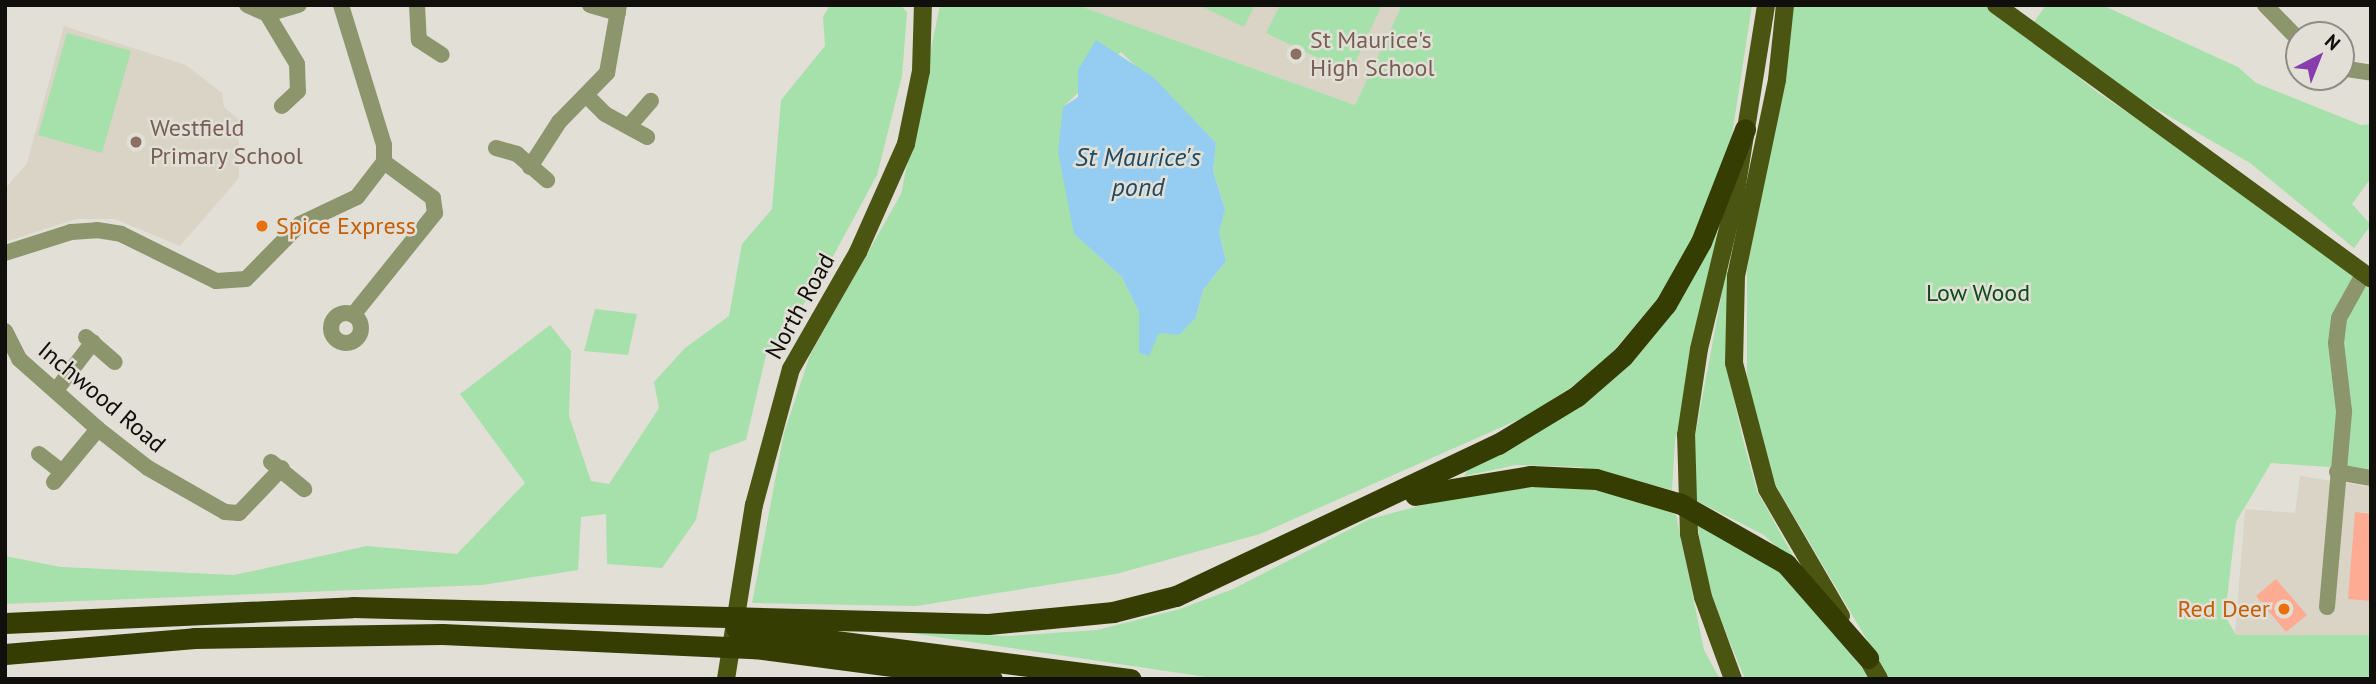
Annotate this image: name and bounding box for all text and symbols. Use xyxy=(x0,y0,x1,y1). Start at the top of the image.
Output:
north arrow xyxy=(2285,21,2355,91)
place label: St Maurice's High School xyxy=(1310,26,1434,82)
text: N xyxy=(2320,29,2345,55)
marker: St Maurice's High School xyxy=(1288,46,1304,62)
place label: Westfield Primary School xyxy=(150,114,304,170)
marker: Westfield Primary School xyxy=(128,134,144,150)
water label: St Maurice's pond xyxy=(1075,141,1201,202)
place label: Spice Express xyxy=(276,212,416,240)
marker: Spice Express xyxy=(254,218,270,234)
street label: North Road xyxy=(759,248,841,364)
park label: Low Wood xyxy=(1925,279,2031,307)
street label: Inchwood Road xyxy=(32,335,172,459)
place label: Red Deer xyxy=(2177,595,2270,623)
marker: Red Deer xyxy=(2276,601,2292,617)

